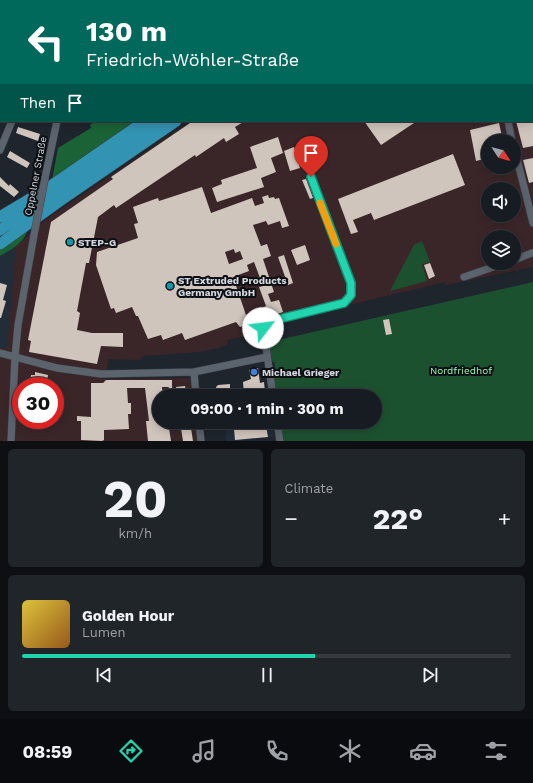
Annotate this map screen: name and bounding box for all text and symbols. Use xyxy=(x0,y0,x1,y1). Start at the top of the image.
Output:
text: 130 m xyxy=(86,15,167,48)
icon: left xyxy=(20,16,72,68)
text: Friedrich-Wöhler-Straße xyxy=(86,49,299,70)
icon: arrive xyxy=(64,92,86,114)
text: Then xyxy=(20,94,56,112)
north arrow xyxy=(481,134,521,174)
map controls xyxy=(481,134,521,270)
street label: Oppelner Straße xyxy=(22,135,49,216)
pin xyxy=(294,136,328,177)
icon: arrive xyxy=(300,142,322,164)
button: sound xyxy=(481,182,521,222)
button: layers xyxy=(481,230,521,270)
marker: STEP-G xyxy=(65,237,75,247)
place label: STEP-G xyxy=(78,237,116,248)
place label: ST Extruded Products Germany GmbH xyxy=(178,275,287,298)
marker: ST Extruded Products Germany GmbH xyxy=(165,281,175,291)
position arrow xyxy=(242,307,284,349)
park label: Nordfriedhof xyxy=(430,365,492,376)
marker: Michael Grieger xyxy=(249,367,259,377)
place label: Michael Grieger xyxy=(262,367,340,378)
speed limit sign: 30 xyxy=(12,377,64,429)
text: 09:00 · 1 min · 300 m xyxy=(190,400,344,418)
text: 20 xyxy=(103,469,167,530)
text: Climate xyxy=(285,481,333,496)
text: 22° xyxy=(372,501,423,536)
text: − xyxy=(285,506,298,531)
text: + xyxy=(498,506,511,531)
text: km/h xyxy=(119,526,152,541)
text: Golden Hour xyxy=(82,607,174,625)
text: Lumen xyxy=(82,625,126,640)
icon: previous xyxy=(93,664,115,686)
icon: pause xyxy=(256,664,278,686)
icon: next xyxy=(419,664,441,686)
icon: directions xyxy=(117,737,145,765)
icon: music xyxy=(190,737,218,765)
icon: phone xyxy=(263,737,291,765)
icon: climate xyxy=(336,737,364,765)
icon: car xyxy=(409,737,437,765)
icon: filters xyxy=(482,737,510,765)
text: 08:59 xyxy=(23,741,72,762)

